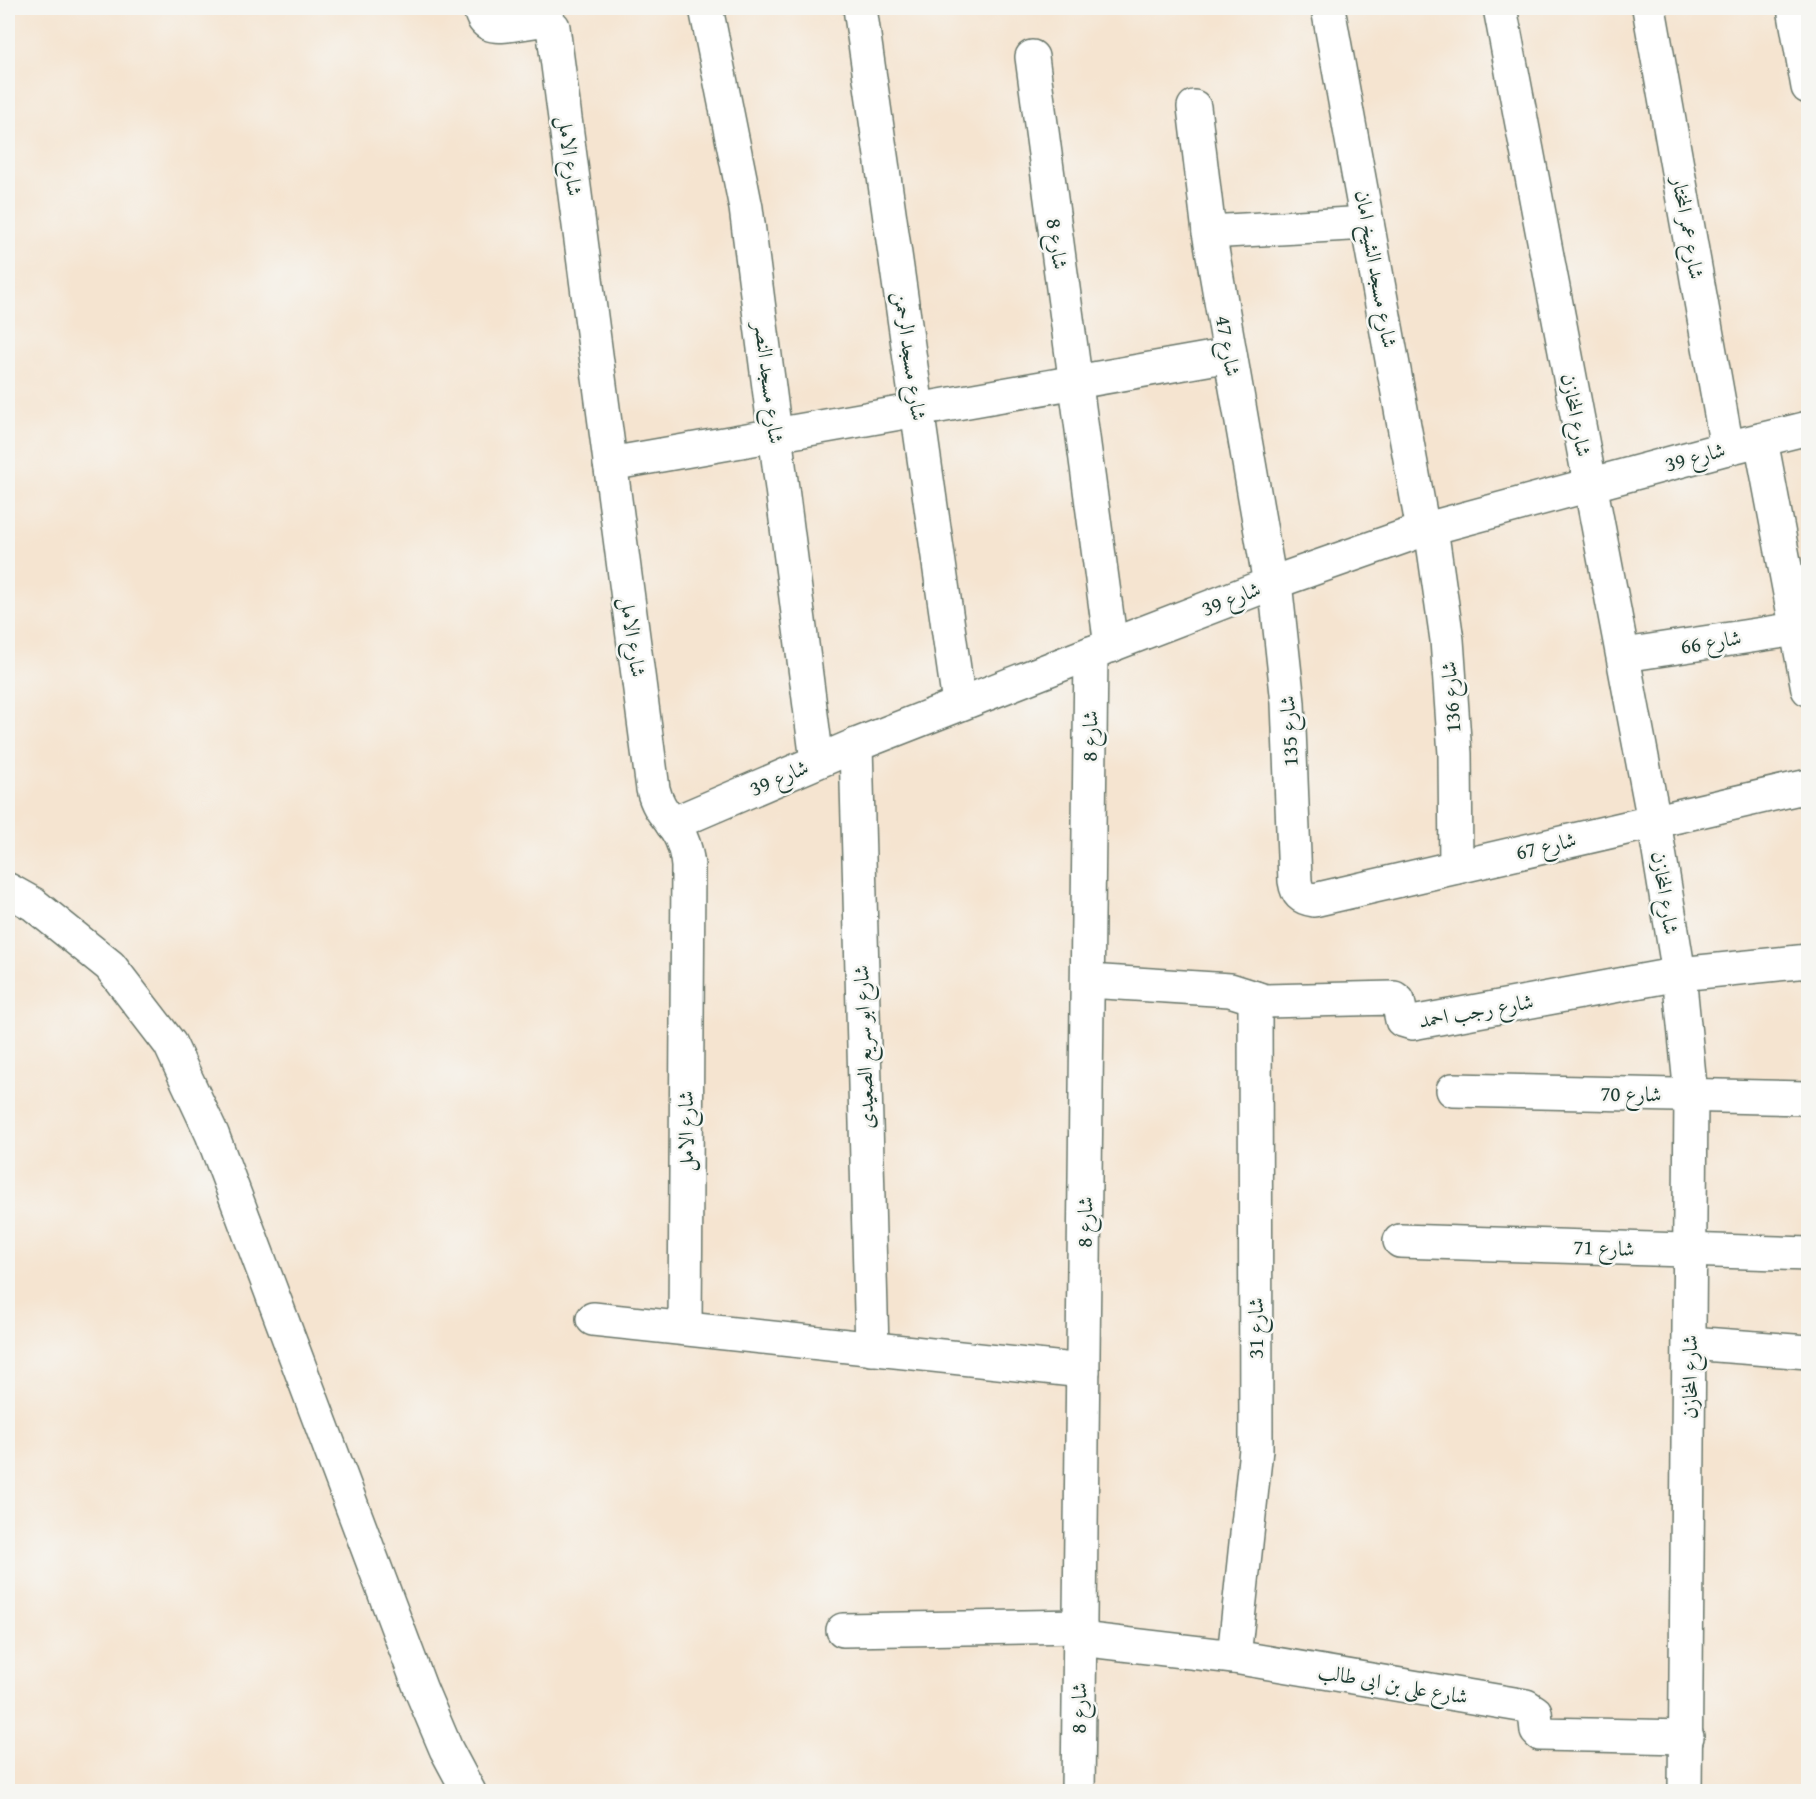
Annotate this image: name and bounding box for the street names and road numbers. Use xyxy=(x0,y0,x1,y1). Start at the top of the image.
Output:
street label: شارع الامل xyxy=(547,114,591,198)
street label: شارع عمر المختار xyxy=(1661,172,1713,282)
street label: شارع مسجد الشيخ امان xyxy=(1343,188,1406,351)
street label: شارع 8 xyxy=(1036,216,1076,272)
street label: شارع مسجد الرحمن xyxy=(883,289,935,423)
street label: شارع 47 xyxy=(1205,313,1249,379)
street label: شارع مسجد النصر xyxy=(743,318,792,446)
street label: شارع المخازن xyxy=(1550,371,1600,460)
street label: شارع 39 xyxy=(1661,434,1729,482)
street label: شارع 39 xyxy=(1197,573,1266,627)
street label: شارع الامل xyxy=(610,595,654,680)
street label: شارع 66 xyxy=(1678,621,1744,665)
street label: شارع 136 xyxy=(1433,660,1471,734)
street label: شارع 135 xyxy=(1271,694,1309,768)
street label: شارع 8 xyxy=(1074,710,1108,762)
street label: شارع 39 xyxy=(745,751,814,807)
street label: شارع 67 xyxy=(1513,824,1580,870)
street label: شارع المخازن xyxy=(1641,849,1687,937)
street label: شارع ابو سريع الصعيدى xyxy=(845,964,886,1130)
street label: شارع رجب احمد xyxy=(1416,985,1536,1039)
street label: شارع 70 xyxy=(1600,1077,1662,1113)
street label: شارع الامل xyxy=(670,1091,704,1171)
street label: شارع 8 xyxy=(1069,1196,1103,1248)
street label: شارع 71 xyxy=(1573,1231,1635,1267)
street label: شارع 31 xyxy=(1240,1297,1274,1359)
street label: شارع المخازن xyxy=(1674,1335,1708,1419)
street label: شارع على بن ابى طالب xyxy=(1315,1655,1470,1715)
street label: شارع 8 xyxy=(1063,1682,1097,1734)

